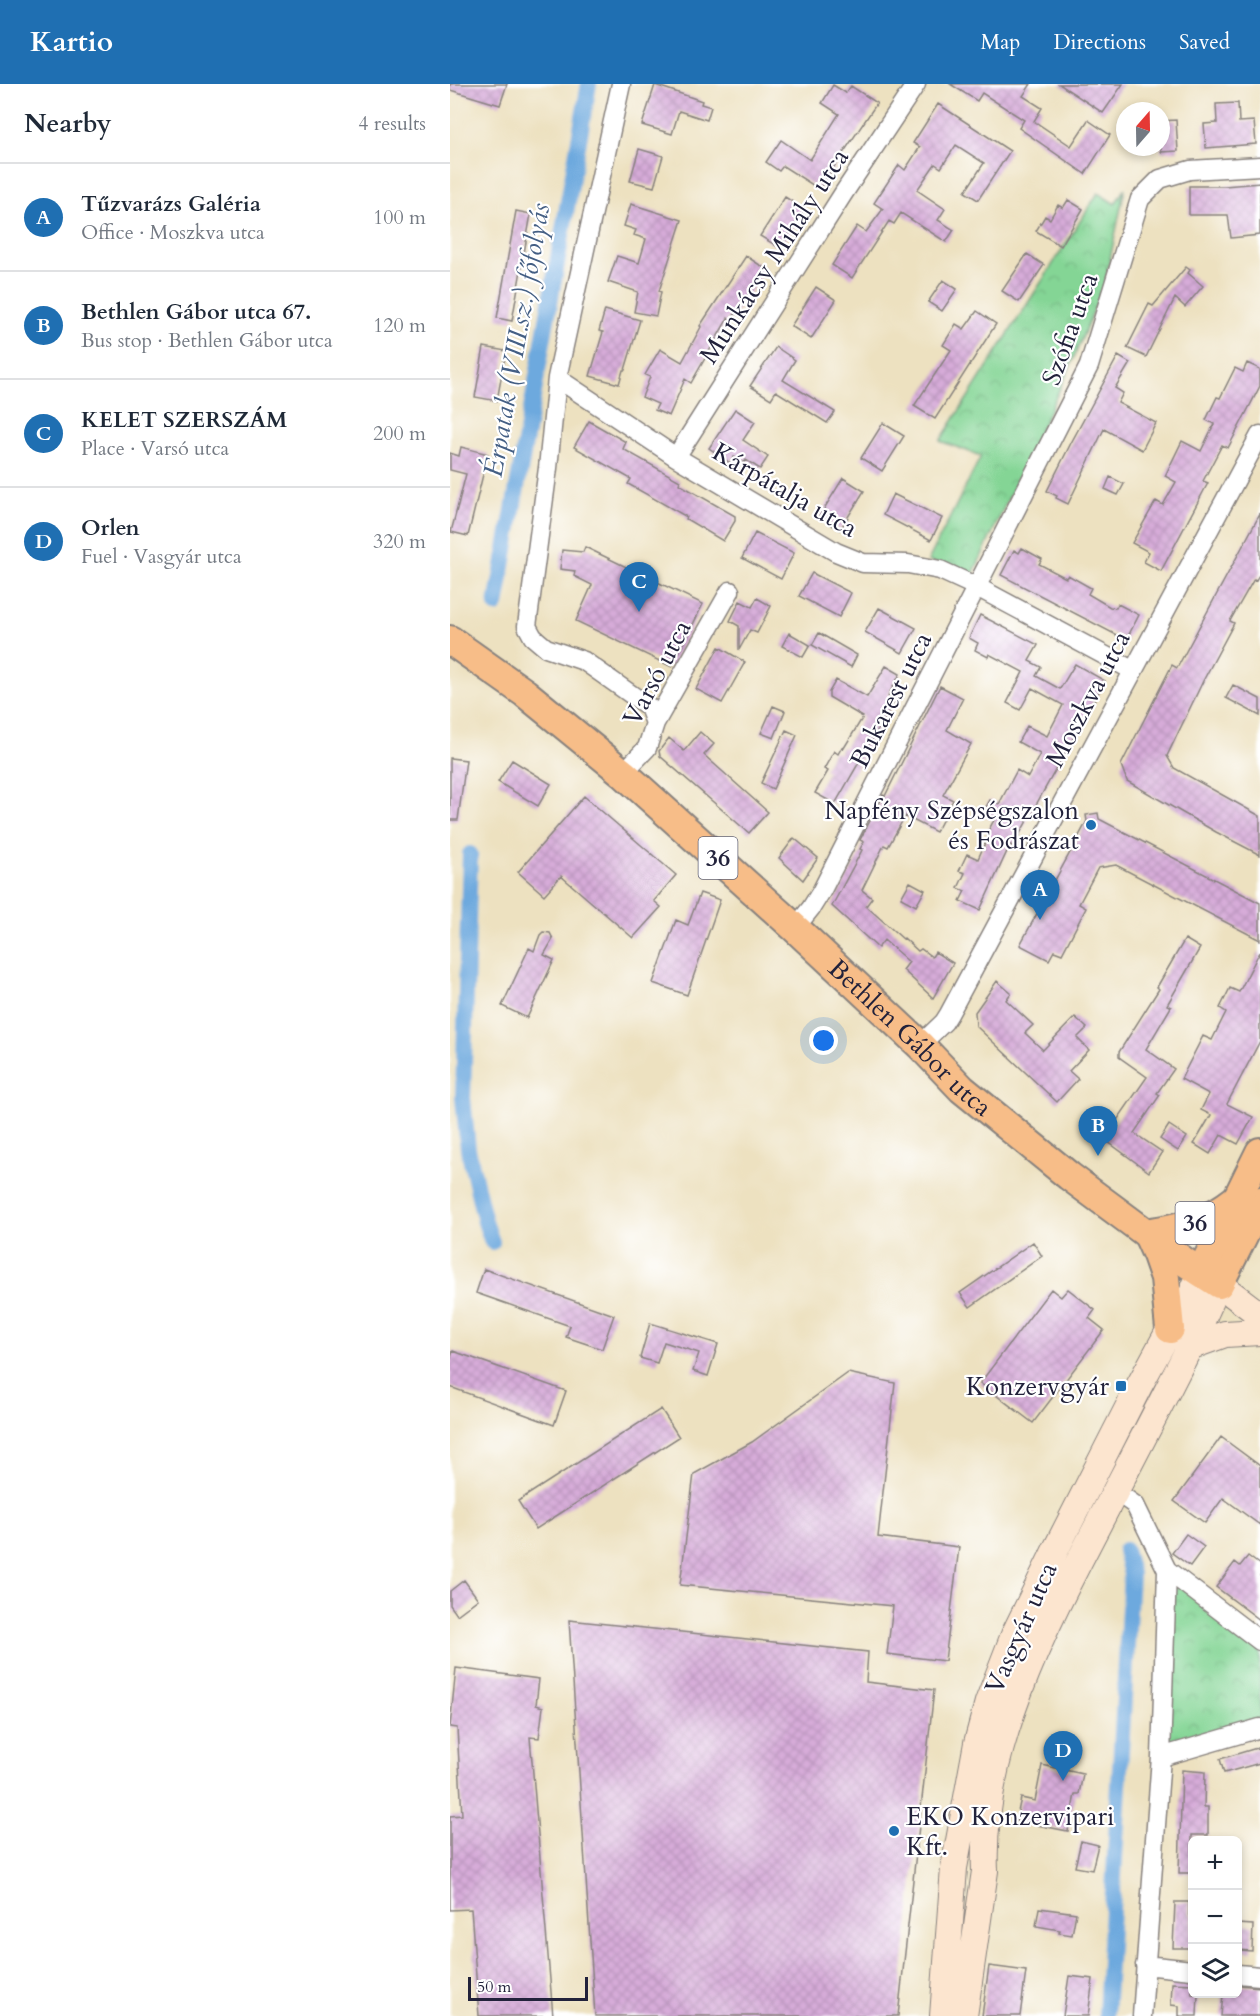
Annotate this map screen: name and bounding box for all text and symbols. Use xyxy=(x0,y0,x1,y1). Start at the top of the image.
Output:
text: Kartio xyxy=(30,23,113,61)
text: Map xyxy=(980,28,1020,57)
text: Directions xyxy=(1053,28,1146,57)
text: Saved xyxy=(1179,28,1230,57)
north arrow xyxy=(1116,102,1170,156)
text: Nearby xyxy=(24,106,112,141)
text: 4 results xyxy=(358,110,426,137)
street label: Munkácsy Mihály utca xyxy=(691,142,857,370)
text: Tűzvarázs Galéria xyxy=(81,189,261,219)
water label: Érpatak (VIII.sz.) főfolyás xyxy=(475,200,559,480)
text: A xyxy=(36,204,51,231)
text: 100 m xyxy=(373,204,426,231)
text: Office · Moszkva utca xyxy=(81,219,265,246)
street label: Szófia utca xyxy=(1034,268,1106,390)
text: Bethlen Gábor utca 67. xyxy=(81,297,311,327)
text: B xyxy=(36,312,51,339)
text: 120 m xyxy=(373,312,426,339)
text: Bus stop · Bethlen Gábor utca xyxy=(81,327,333,354)
text: KELET SZERSZÁM xyxy=(81,405,287,435)
text: C xyxy=(36,420,51,447)
text: 200 m xyxy=(373,420,426,447)
street label: Kárpátalja utca xyxy=(706,434,864,546)
text: Place · Varsó utca xyxy=(81,435,229,462)
text: Orlen xyxy=(81,513,140,543)
text: D xyxy=(35,528,52,555)
text: 320 m xyxy=(373,528,426,555)
text: Fuel · Vasgyár utca xyxy=(81,543,242,570)
pin: C xyxy=(620,562,658,612)
street label: Varsó utca xyxy=(615,614,699,732)
street label: Moszkva utca xyxy=(1037,625,1139,773)
street label: Bukarest utca xyxy=(842,626,940,774)
place label: Napfény Szépségszalon és Fodrászat xyxy=(824,793,1079,858)
marker: Napfény Szépségszalon és Fodrászat xyxy=(1084,818,1098,832)
road number: 36 xyxy=(698,837,738,879)
pin: A xyxy=(1020,870,1060,920)
street label: Bethlen Gábor utca xyxy=(821,951,1000,1124)
your location xyxy=(809,1026,838,1055)
pin: B xyxy=(1078,1106,1118,1156)
road number: 36 xyxy=(1176,1202,1214,1244)
place label: Konzervgyár xyxy=(966,1369,1110,1404)
marker: Konzervgyár xyxy=(1114,1379,1128,1393)
street label: Vasgyár utca xyxy=(976,1557,1066,1699)
pin: D xyxy=(1044,1732,1082,1781)
place label: EKO Konzervipari Kft. xyxy=(906,1799,1114,1864)
marker: EKO Konzervipari Kft. xyxy=(887,1824,901,1838)
map controls xyxy=(1188,1836,1242,1998)
button: + xyxy=(1188,1836,1242,1890)
button: − xyxy=(1188,1890,1242,1944)
button: layers xyxy=(1188,1944,1242,1998)
scale bar xyxy=(468,1974,588,2002)
text: 50 m xyxy=(477,1976,511,1998)

